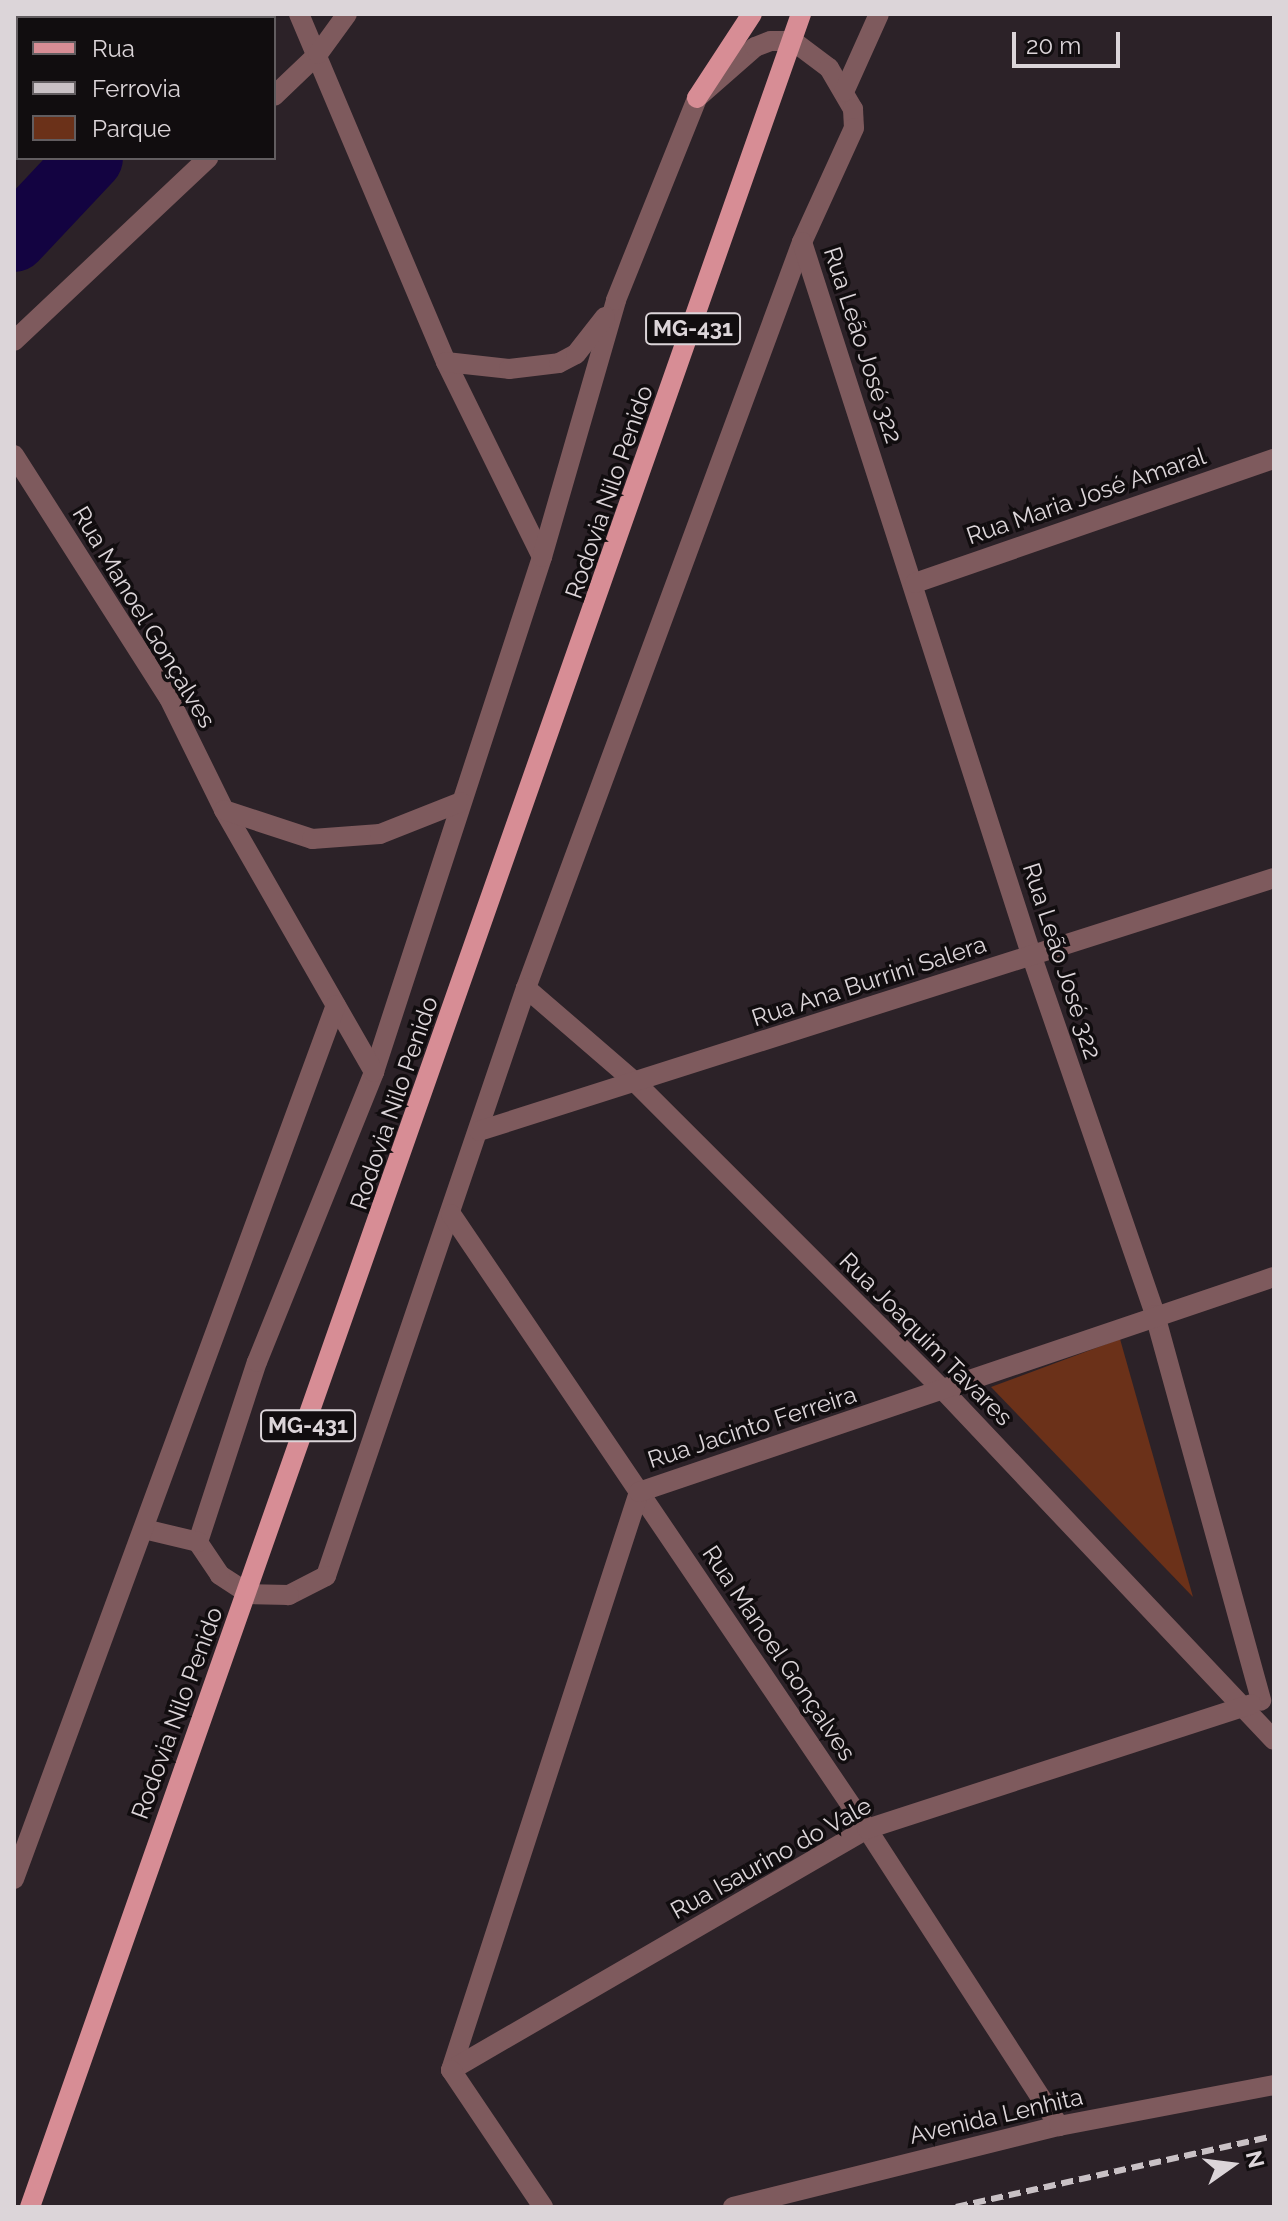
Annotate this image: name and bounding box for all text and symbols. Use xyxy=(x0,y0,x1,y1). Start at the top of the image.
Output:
legend xyxy=(16,16,276,160)
scale bar xyxy=(1016,16,1124,66)
text: 20 m xyxy=(1026,31,1081,60)
text: Rua xyxy=(92,34,135,63)
text: Ferrovia xyxy=(92,74,181,103)
text: Parque xyxy=(92,114,171,143)
street label: Rua Leão José 322 xyxy=(818,243,908,447)
road number: MG-431 xyxy=(645,311,741,347)
street label: Rodovia Nilo Penido xyxy=(559,382,659,602)
street label: Rua Maria José Amaral xyxy=(962,441,1210,551)
street label: Rua Manoel Gonçalves xyxy=(66,501,222,733)
street label: Rua Leão José 322 xyxy=(1017,859,1107,1063)
street label: Rua Ana Burrini Salera xyxy=(748,929,990,1033)
street label: Rodovia Nilo Penido xyxy=(344,993,444,1213)
street label: Rua Joaquim Tavares xyxy=(833,1246,1019,1432)
street label: Rua Jacinto Ferreira xyxy=(644,1380,860,1474)
road number: MG-431 xyxy=(260,1408,356,1444)
street label: Rua Manoel Gonçalves xyxy=(696,1540,862,1766)
street label: Rodovia Nilo Penido xyxy=(125,1603,229,1823)
street label: Rua Isaurino do Vale xyxy=(665,1791,877,1925)
street label: Avenida Lenhita xyxy=(906,2082,1086,2150)
north arrow xyxy=(1192,2125,1272,2205)
text: N xyxy=(1241,2148,1270,2170)

